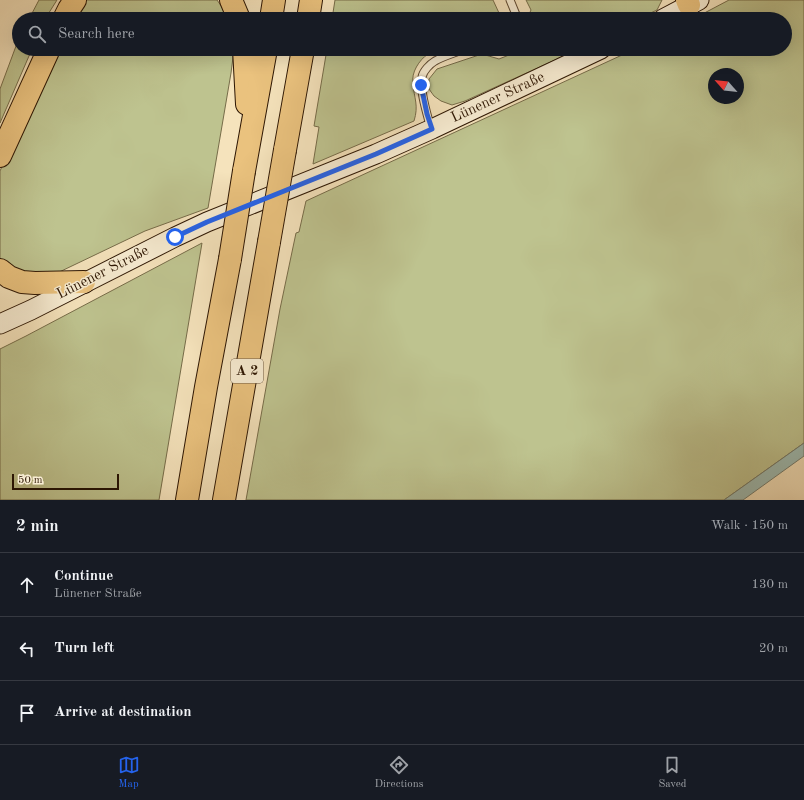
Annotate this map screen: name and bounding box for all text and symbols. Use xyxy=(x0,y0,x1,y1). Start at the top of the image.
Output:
search box xyxy=(12,12,792,56)
icon: search xyxy=(26,23,48,45)
text: Search here xyxy=(58,27,135,42)
north arrow xyxy=(708,68,744,104)
street label: Lünener Straße xyxy=(449,70,547,126)
route end xyxy=(412,76,430,94)
route start xyxy=(166,228,184,246)
street label: Lünener Straße xyxy=(54,243,152,303)
road number: A 2 xyxy=(231,359,263,383)
scale bar xyxy=(12,472,119,491)
text: 50 m xyxy=(18,475,43,486)
text: 2 min xyxy=(16,518,59,535)
text: Walk · 150 m xyxy=(711,519,788,532)
text: Continue xyxy=(54,569,113,584)
icon: ahead xyxy=(16,574,38,596)
text: 130 m xyxy=(751,578,788,591)
text: Lünener Straße xyxy=(54,587,142,600)
icon: left xyxy=(16,638,38,660)
text: Turn left xyxy=(54,641,114,656)
text: 20 m xyxy=(759,642,788,655)
icon: arrive xyxy=(16,702,38,724)
text: Arrive at destination xyxy=(54,705,192,720)
tab: Map xyxy=(118,754,140,792)
tab: Directions xyxy=(375,754,423,792)
tab: Saved xyxy=(658,754,686,792)

